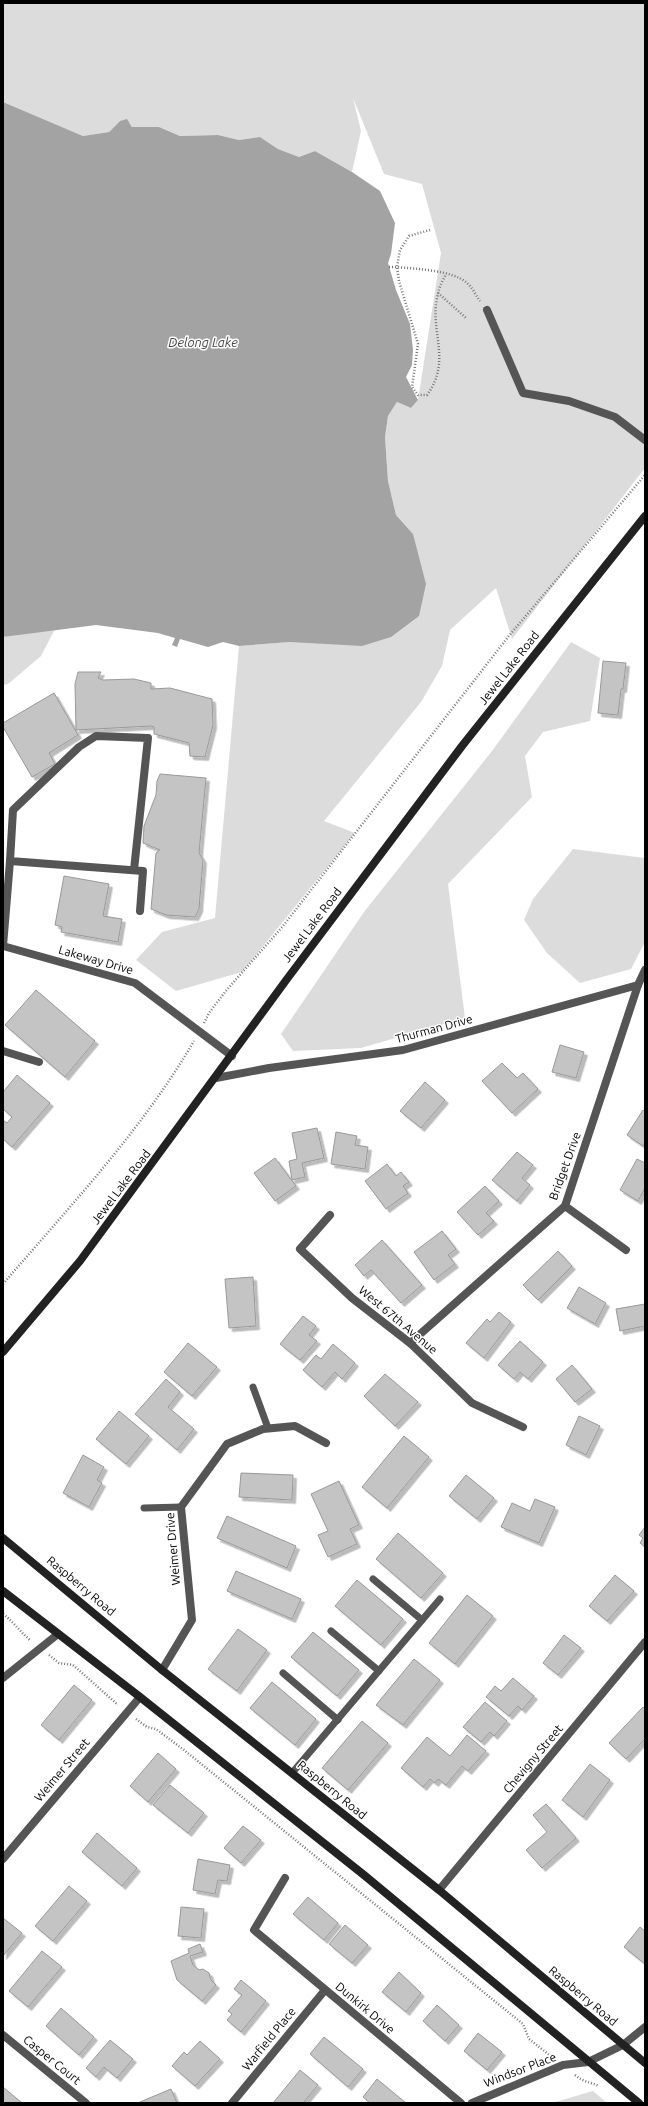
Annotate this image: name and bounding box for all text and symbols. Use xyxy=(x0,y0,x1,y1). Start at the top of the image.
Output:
water label: Delong Lake xyxy=(168,335,238,349)
street label: Jewel Lake Road xyxy=(476,628,541,707)
street label: Jewel Lake Road xyxy=(279,885,344,964)
street label: Lakeway Drive xyxy=(57,943,135,976)
street label: Thurman Drive xyxy=(394,1012,474,1045)
street label: Bridget Drive xyxy=(546,1130,583,1202)
street label: Jewel Lake Road xyxy=(88,1147,153,1226)
street label: West 67th Avenue xyxy=(356,1283,440,1356)
street label: Weimer Drive xyxy=(163,1512,182,1586)
street label: Raspberry Road xyxy=(45,1553,118,1618)
street label: Chevigny Street xyxy=(500,1722,565,1796)
street label: Weimer Street xyxy=(31,1735,92,1804)
street label: Raspberry Road xyxy=(295,1758,369,1821)
street label: Raspberry Road xyxy=(547,1963,620,2028)
street label: Dunkirk Drive xyxy=(333,1979,397,2036)
street label: Warfield Place xyxy=(239,2005,298,2073)
street label: Casper Court xyxy=(21,2032,84,2087)
street label: Windsor Place xyxy=(482,2050,558,2089)

